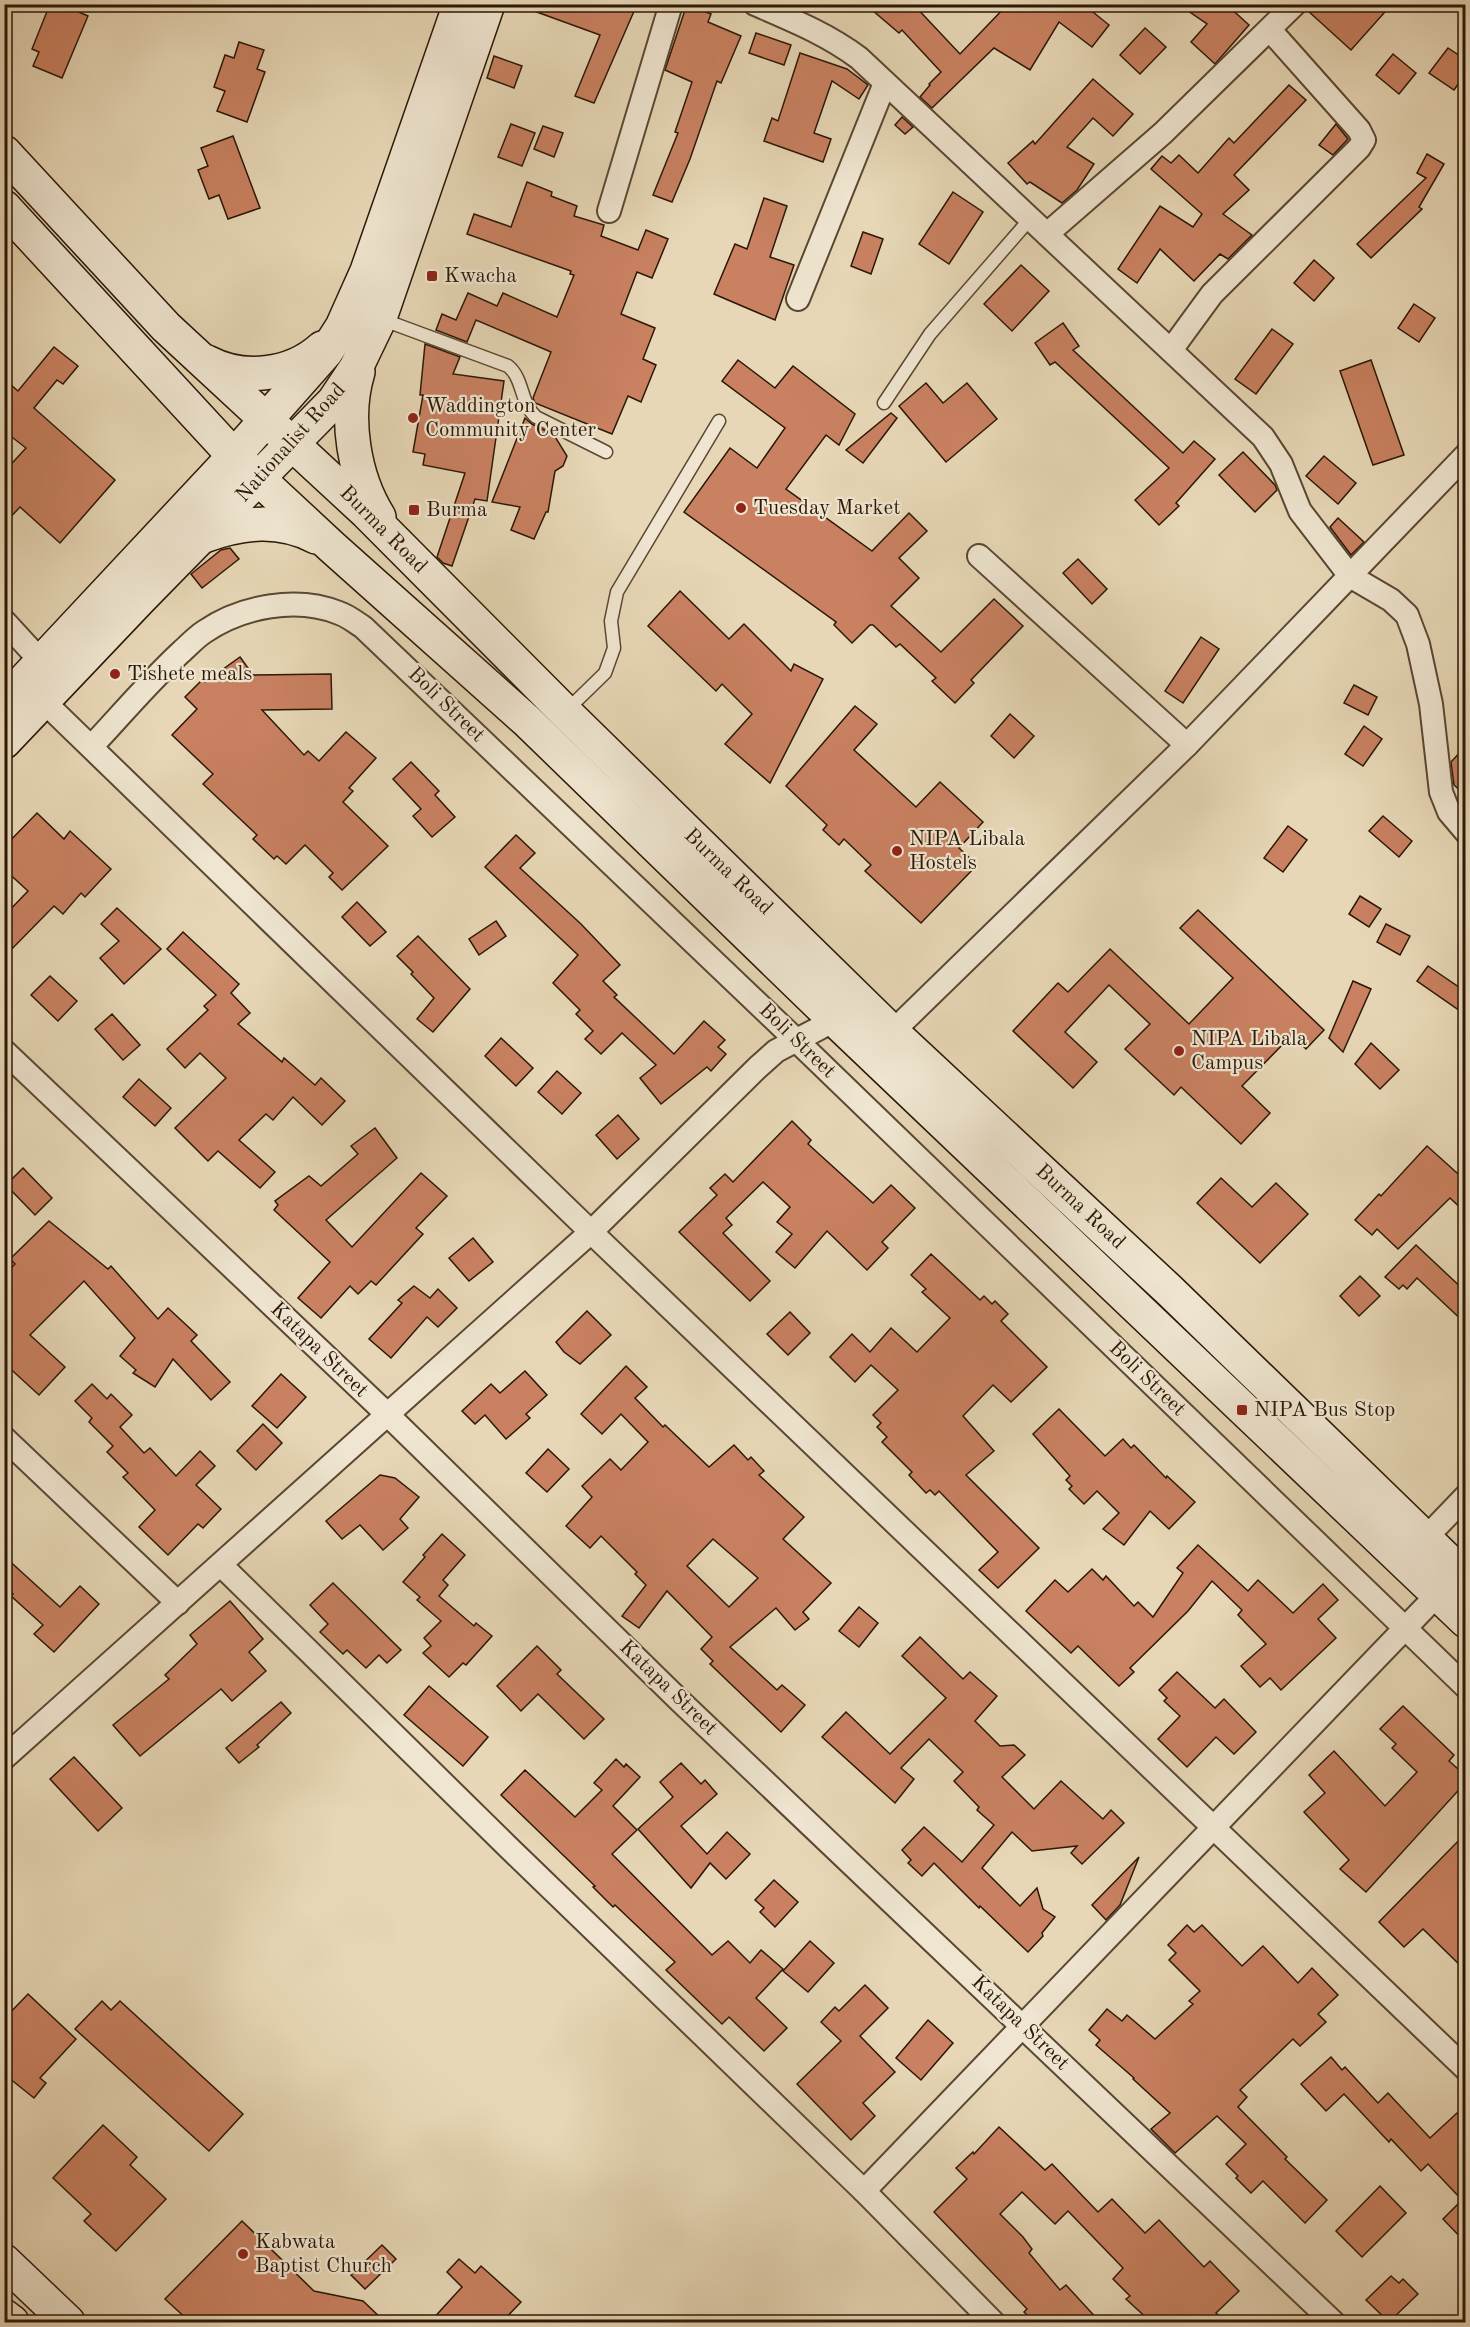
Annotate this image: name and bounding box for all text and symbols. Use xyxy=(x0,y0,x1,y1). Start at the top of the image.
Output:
place label: Kwacha xyxy=(444,266,517,287)
marker: Kwacha xyxy=(425,269,439,283)
street label: Nationalist Road xyxy=(232,379,350,507)
place label: Waddington Community Center xyxy=(425,396,596,441)
marker: Waddington Community Center xyxy=(406,411,420,425)
street label: Burma Road xyxy=(335,482,431,578)
place label: Tuesday Market xyxy=(753,498,901,519)
place label: Burma xyxy=(426,500,487,521)
marker: Tuesday Market xyxy=(734,501,748,515)
marker: Burma xyxy=(407,503,421,517)
street label: Boli Street xyxy=(404,663,488,747)
place label: Tishete meals xyxy=(127,664,252,685)
marker: Tishete meals xyxy=(108,667,122,681)
street label: Burma Road xyxy=(680,825,776,919)
place label: NIPA Libala Hostels xyxy=(909,829,1025,874)
marker: NIPA Libala Hostels xyxy=(890,844,904,858)
street label: Boli Street xyxy=(755,999,839,1083)
place label: NIPA Libala Campus xyxy=(1191,1029,1307,1074)
marker: NIPA Libala Campus xyxy=(1172,1044,1186,1058)
street label: Burma Road xyxy=(1031,1160,1129,1254)
street label: Katapa Street xyxy=(266,1298,372,1402)
street label: Boli Street xyxy=(1105,1337,1189,1421)
place label: NIPA Bus Stop xyxy=(1254,1400,1396,1421)
marker: NIPA Bus Stop xyxy=(1235,1403,1249,1417)
street label: Katapa Street xyxy=(615,1636,721,1740)
street label: Katapa Street xyxy=(967,1971,1073,2075)
place label: Kabwata Baptist Church xyxy=(255,2232,392,2277)
marker: Kabwata Baptist Church xyxy=(236,2247,250,2261)

